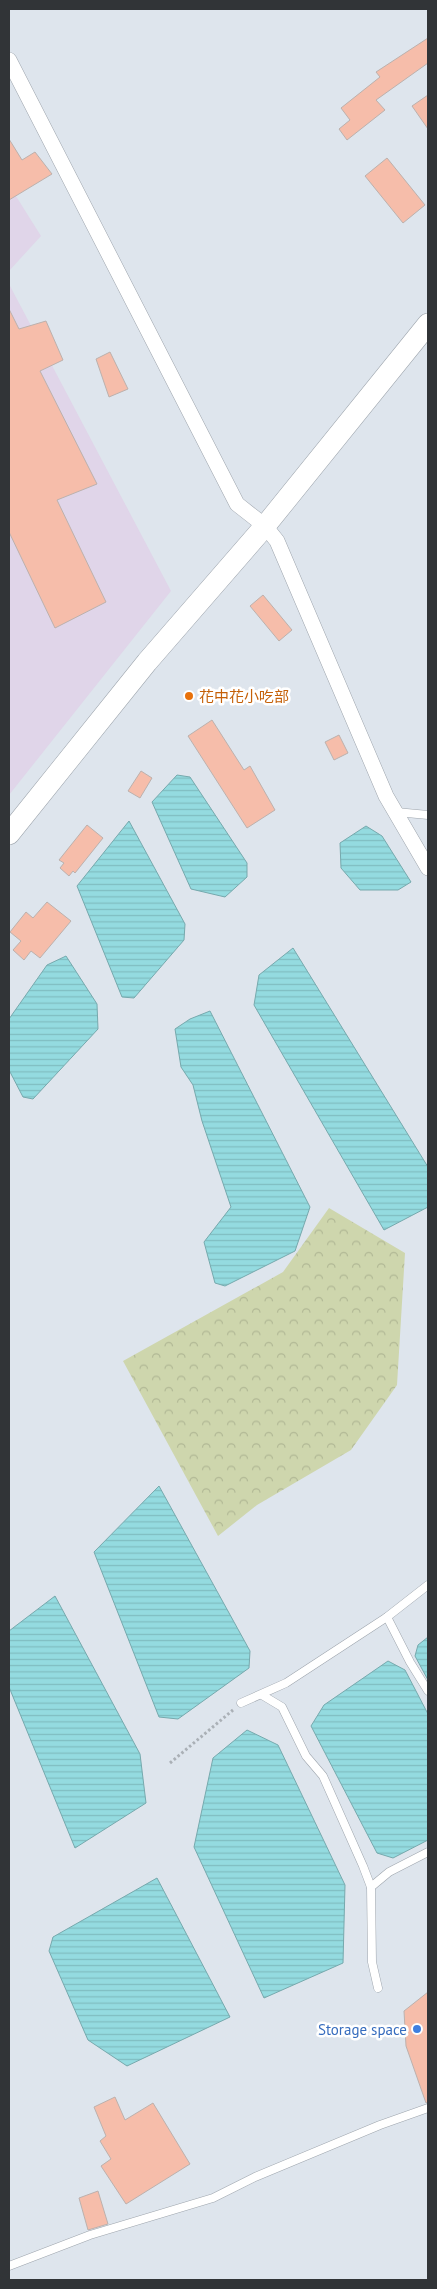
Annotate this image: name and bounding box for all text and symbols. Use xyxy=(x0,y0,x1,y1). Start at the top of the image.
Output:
place label: 花中花小吃部 xyxy=(199,687,289,706)
marker: 花中花小吃部 xyxy=(183,690,195,702)
place label: Storage space xyxy=(318,2020,407,2039)
marker: Storage space xyxy=(411,2023,423,2035)

